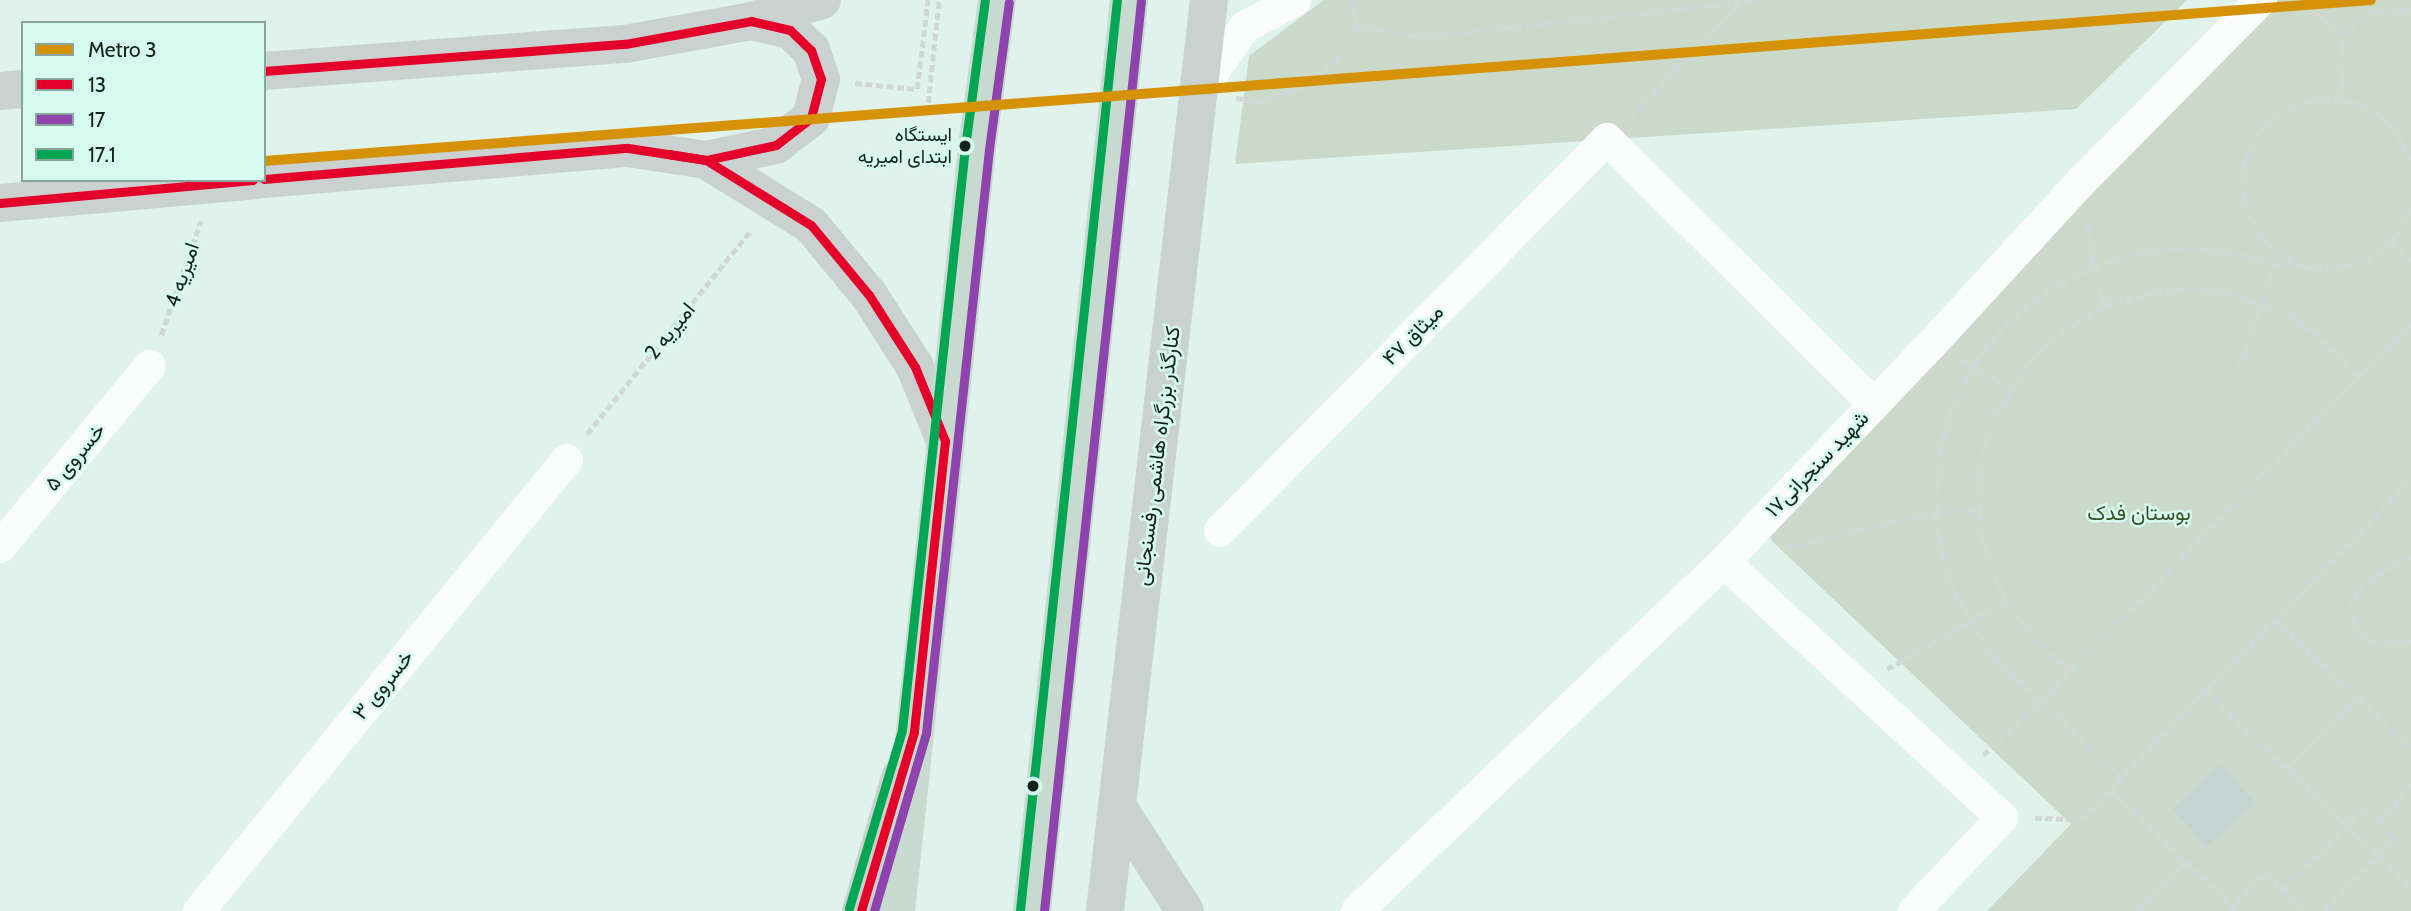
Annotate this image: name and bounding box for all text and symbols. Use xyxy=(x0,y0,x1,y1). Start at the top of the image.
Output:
legend xyxy=(21,21,266,182)
text: Metro 3 xyxy=(88,37,157,62)
text: 13 xyxy=(88,72,106,97)
text: 17 xyxy=(88,107,105,132)
place label: ایستگاه ابتدای امیریه xyxy=(858,124,952,168)
marker: ایستگاه ابتدای امیریه xyxy=(958,139,972,153)
text: 17.1 xyxy=(88,142,116,167)
street label: امیریه 4 xyxy=(159,239,205,311)
street label: امیریه 2 xyxy=(640,298,700,364)
street label: میثاق ۴۷ xyxy=(1377,299,1449,371)
street label: کنارگذر بزرگراه هاشمی رفسنجانی xyxy=(1129,325,1185,587)
street label: شهید سنجرانی۱۷ xyxy=(1760,406,1874,522)
street label: خسروی ۵ xyxy=(39,418,111,496)
park label: بوستان فدک xyxy=(2087,500,2191,526)
street label: خسروی ۳ xyxy=(347,645,419,725)
unlabelled marker xyxy=(1026,779,1040,793)

